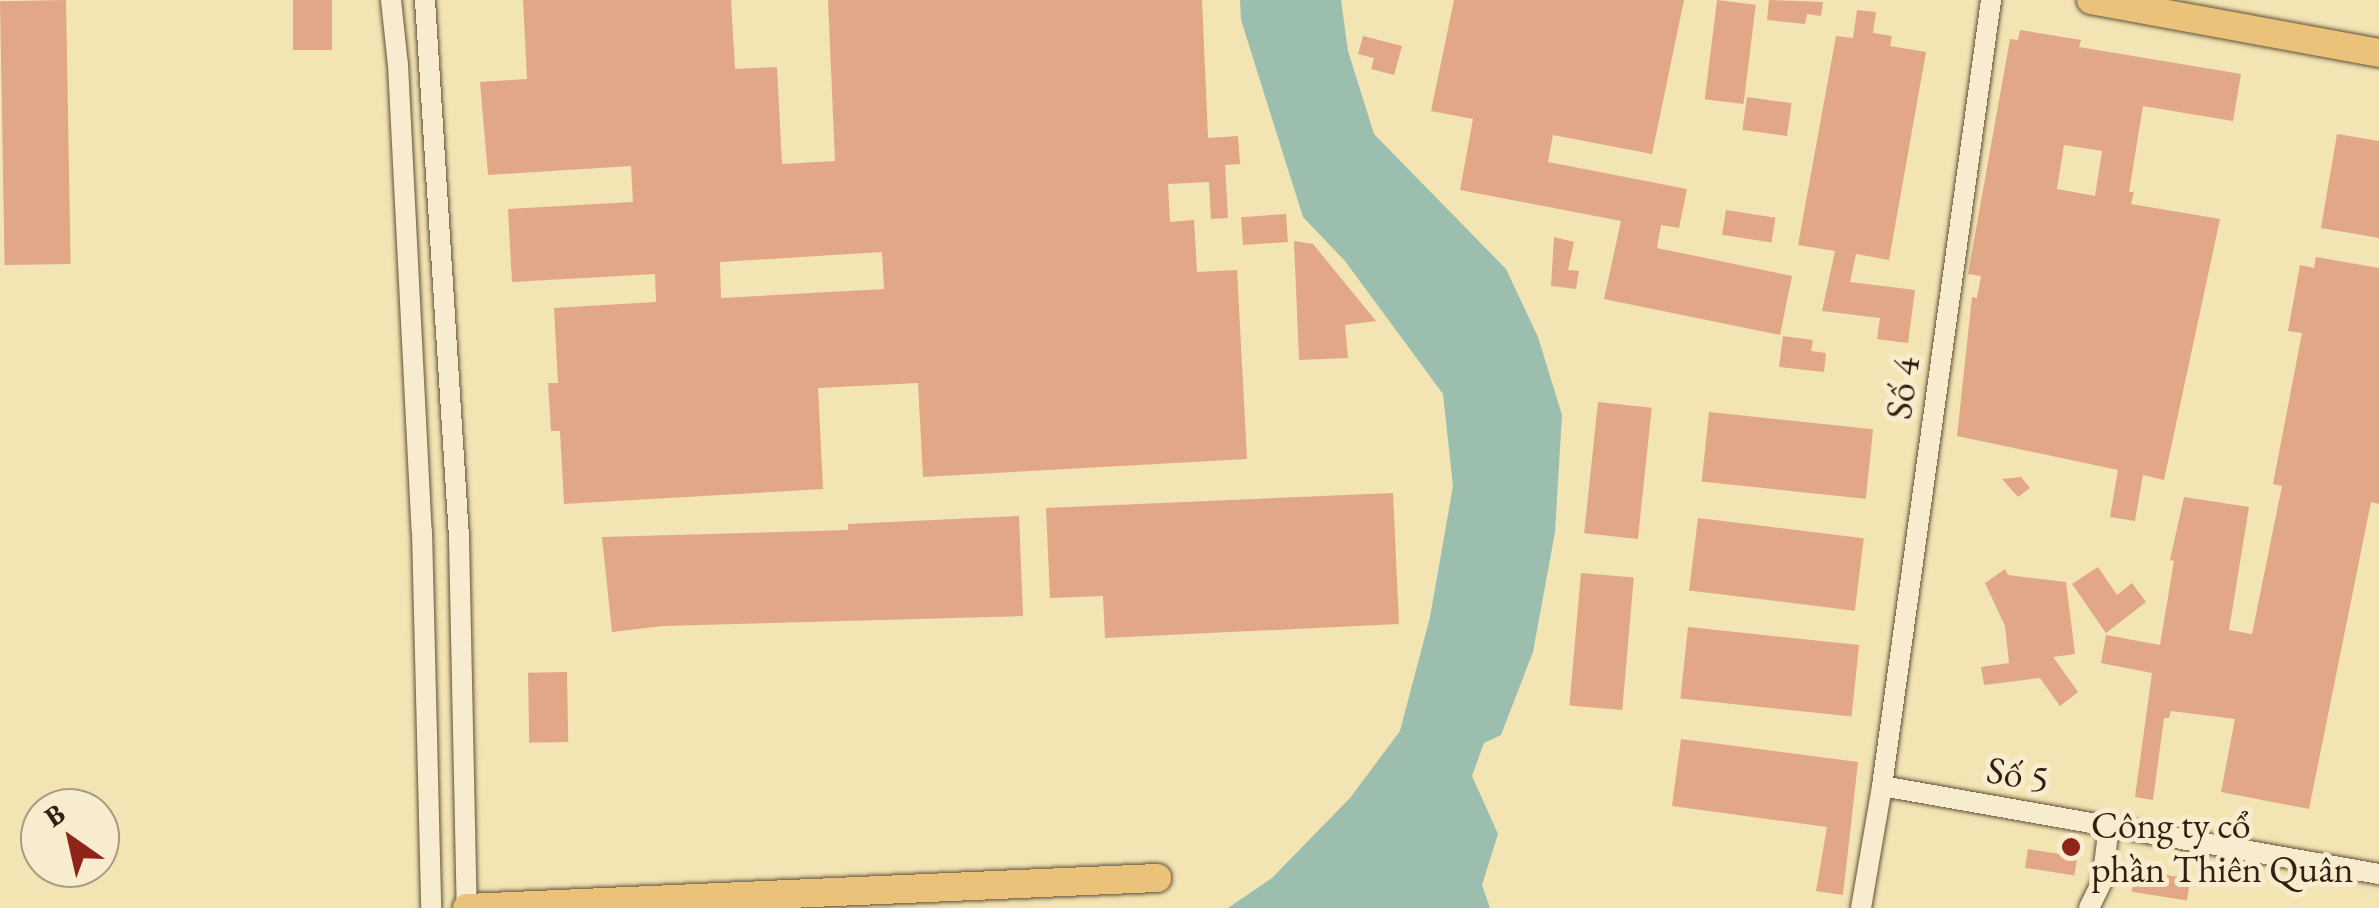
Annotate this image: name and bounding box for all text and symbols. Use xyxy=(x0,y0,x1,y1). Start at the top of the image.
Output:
street label: Số 4 xyxy=(1875,354,1929,422)
street label: Số 5 xyxy=(1983,746,2053,802)
north arrow xyxy=(20,788,120,888)
text: B xyxy=(37,795,72,835)
place label: Công ty cổ phần Thiên Quân xyxy=(2091,802,2354,892)
marker: Công ty cổ phần Thiên Quân xyxy=(2060,836,2082,858)

